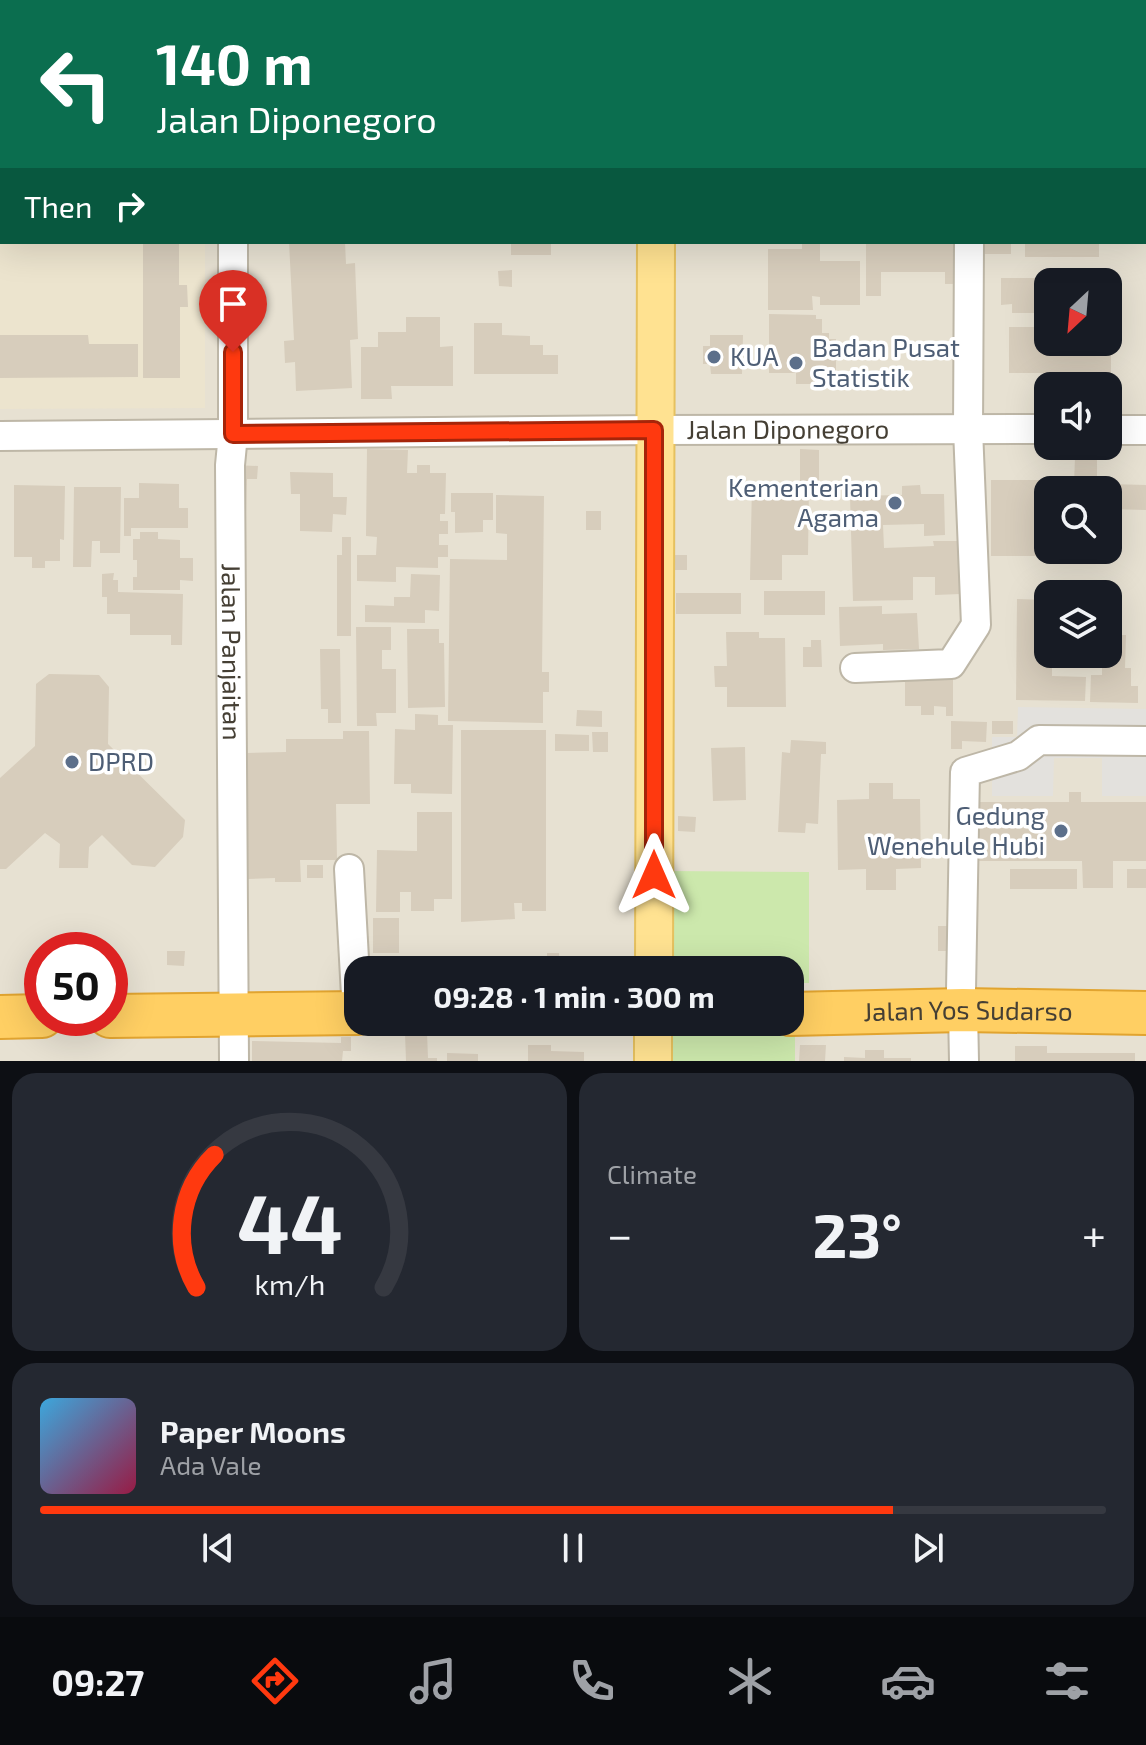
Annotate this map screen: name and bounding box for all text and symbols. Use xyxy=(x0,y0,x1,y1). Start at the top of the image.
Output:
text: 140 m xyxy=(156,29,313,96)
icon: left xyxy=(24,32,128,136)
text: Jalan Diponegoro xyxy=(156,97,437,140)
icon: right xyxy=(108,184,152,228)
text: Then xyxy=(24,188,92,224)
north arrow xyxy=(1034,268,1122,356)
map controls xyxy=(1034,268,1122,668)
pin xyxy=(199,270,267,352)
icon: arrive xyxy=(211,282,255,326)
place label: Badan Pusat Statistik xyxy=(812,331,960,392)
place label: KUA xyxy=(730,340,779,371)
marker: KUA xyxy=(705,348,723,366)
marker: Badan Pusat Statistik xyxy=(787,354,805,372)
button: sound xyxy=(1034,372,1122,460)
street label: Jalan Diponegoro xyxy=(687,412,889,444)
place label: Kementerian Agama xyxy=(728,471,879,532)
button: search xyxy=(1034,476,1122,564)
marker: Kementerian Agama xyxy=(886,494,904,512)
street label: Jalan Panjaitan xyxy=(217,563,249,741)
button: layers xyxy=(1034,580,1122,668)
place label: DPRD xyxy=(88,745,154,776)
marker: DPRD xyxy=(63,753,81,771)
place label: Gedung Wenehule Hubi xyxy=(867,799,1045,860)
marker: Gedung Wenehule Hubi xyxy=(1052,822,1070,840)
position arrow xyxy=(612,833,696,917)
speed limit sign: 50 xyxy=(24,932,128,1036)
text: 09:28 · 1 min · 300 m xyxy=(433,978,715,1014)
street label: Jalan Yos Sudarso xyxy=(863,993,1073,1026)
text: Climate xyxy=(607,1158,697,1189)
text: 44 xyxy=(237,1171,342,1271)
text: 23° xyxy=(812,1198,902,1270)
text: − xyxy=(607,1207,633,1260)
text: + xyxy=(1082,1207,1106,1260)
text: km/h xyxy=(254,1266,325,1301)
text: Paper Moons xyxy=(160,1413,346,1449)
text: Ada Vale xyxy=(160,1449,262,1480)
icon: previous xyxy=(196,1526,240,1570)
icon: pause xyxy=(551,1526,595,1570)
icon: next xyxy=(906,1526,950,1570)
icon: directions xyxy=(247,1653,303,1709)
icon: music xyxy=(405,1653,461,1709)
icon: phone xyxy=(564,1653,620,1709)
icon: climate xyxy=(722,1653,778,1709)
icon: car xyxy=(880,1653,936,1709)
icon: filters xyxy=(1039,1653,1095,1709)
text: 09:27 xyxy=(51,1660,144,1703)

